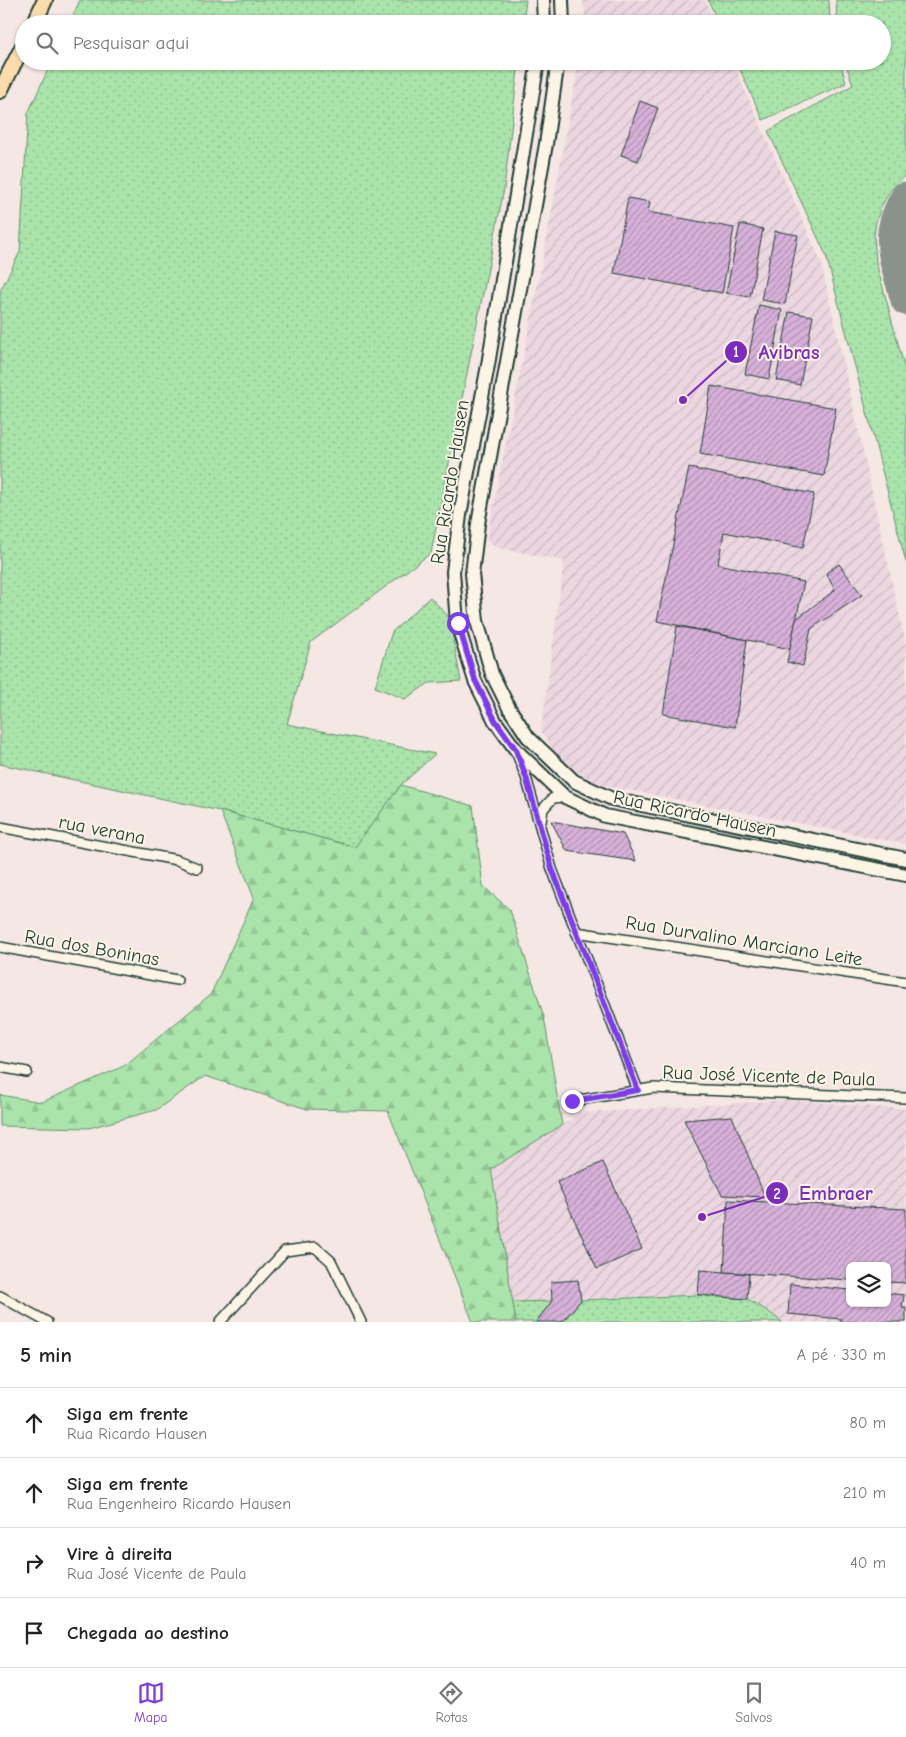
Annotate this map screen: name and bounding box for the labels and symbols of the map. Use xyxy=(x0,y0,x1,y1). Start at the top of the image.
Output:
callout: Avibras xyxy=(723,334,829,369)
text: Avibras xyxy=(758,341,820,364)
text: 1 xyxy=(733,343,739,361)
street label: Rua Ricardo Hausen xyxy=(426,398,474,566)
route start xyxy=(447,612,470,635)
street label: Rua Ricardo Hausen xyxy=(611,786,779,842)
street label: rua verana xyxy=(57,811,147,849)
street label: Rua Durvalino Marciano Leite xyxy=(624,911,864,971)
street label: Rua dos Boninas xyxy=(23,925,161,971)
street label: Rua José Vicente de Paula xyxy=(662,1061,876,1091)
route end xyxy=(561,1090,584,1113)
callout: Embraer xyxy=(764,1176,883,1211)
text: Embraer xyxy=(799,1182,873,1205)
text: 2 xyxy=(773,1185,781,1203)

